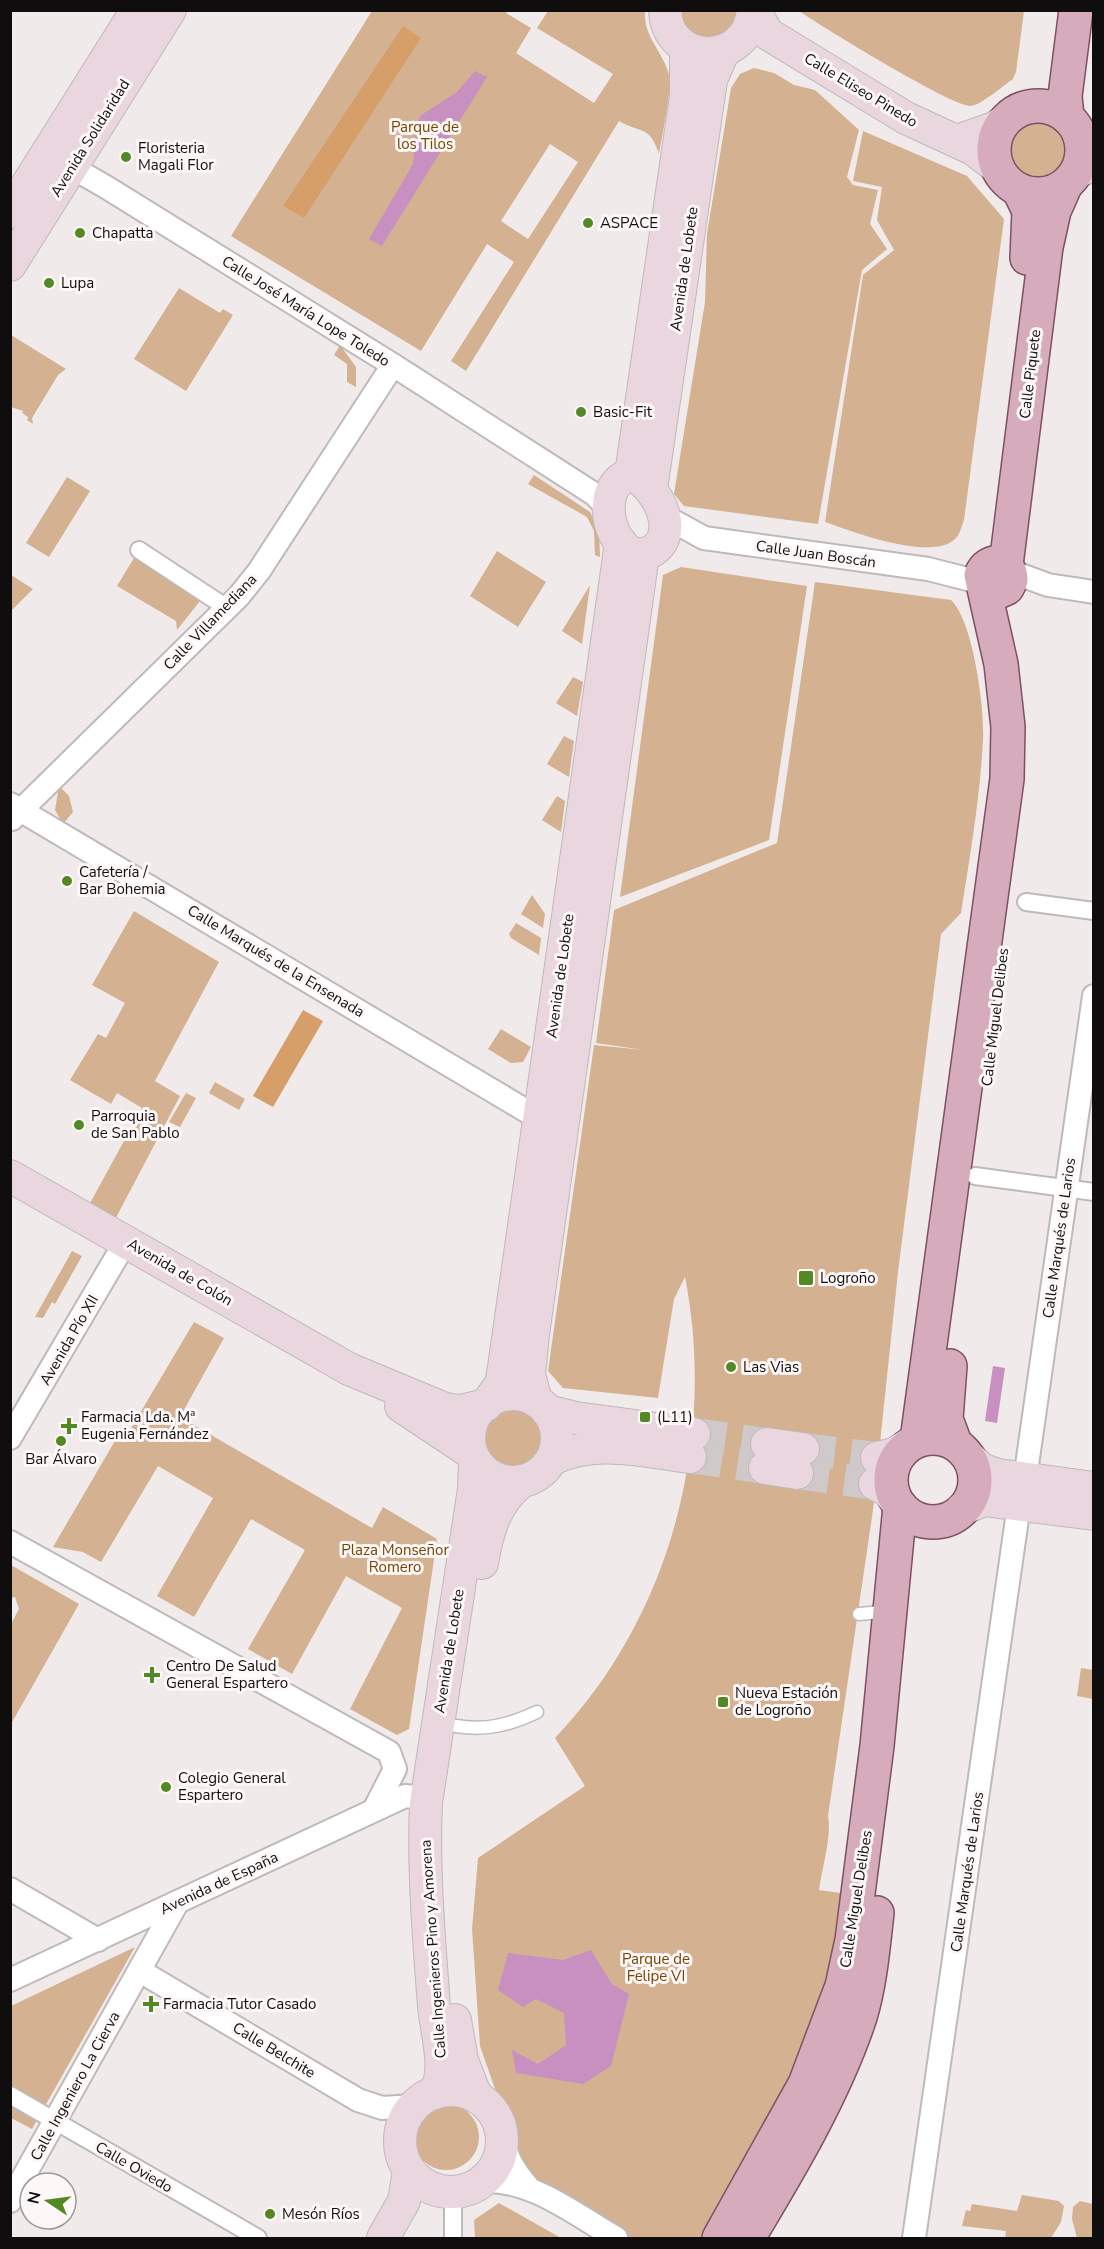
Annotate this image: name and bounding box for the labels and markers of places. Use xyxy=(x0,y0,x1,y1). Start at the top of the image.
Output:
place label: Floristeria Magali Flor xyxy=(138,138,214,175)
marker: Floristeria Magali Flor xyxy=(119,150,133,164)
place label: ASPACE xyxy=(600,213,658,233)
marker: ASPACE xyxy=(581,216,595,230)
place label: Chapatta xyxy=(92,223,154,243)
marker: Chapatta xyxy=(73,226,87,240)
place label: Lupa xyxy=(61,273,94,293)
marker: Lupa xyxy=(42,276,56,290)
place label: Basic-Fit xyxy=(593,402,653,422)
marker: Basic-Fit xyxy=(574,405,588,419)
place label: Cafetería / Bar Bohemia xyxy=(79,862,166,899)
marker: Cafetería / Bar Bohemia xyxy=(60,874,74,888)
place label: Parroquia de San Pablo xyxy=(91,1106,180,1143)
marker: Parroquia de San Pablo xyxy=(72,1118,86,1132)
place label: Logroño xyxy=(820,1268,876,1288)
marker: Logroño xyxy=(797,1269,815,1287)
place label: Las Vias xyxy=(743,1357,799,1377)
marker: Las Vias xyxy=(724,1360,738,1374)
place label: Farmacia Lda. Mª Eugenia Fernández xyxy=(81,1407,209,1444)
place label: (L11) xyxy=(657,1407,693,1427)
marker: (L11) xyxy=(638,1410,652,1424)
marker: Farmacia Lda. Mª Eugenia Fernández xyxy=(62,1419,76,1433)
marker: Bar Álvaro xyxy=(54,1434,68,1448)
place label: Bar Álvaro xyxy=(25,1449,97,1469)
place label: Centro De Salud General Espartero xyxy=(166,1656,288,1693)
marker: Centro De Salud General Espartero xyxy=(143,1666,161,1684)
place label: Nueva Estación de Logroño xyxy=(735,1683,838,1720)
marker: Nueva Estación de Logroño xyxy=(716,1695,730,1709)
place label: Colegio General Espartero xyxy=(178,1768,286,1805)
marker: Colegio General Espartero xyxy=(159,1780,173,1794)
place label: Farmacia Tutor Casado xyxy=(163,1994,316,2014)
marker: Farmacia Tutor Casado xyxy=(144,1997,158,2011)
place label: Mesón Ríos xyxy=(282,2204,360,2224)
marker: Mesón Ríos xyxy=(263,2207,277,2221)

